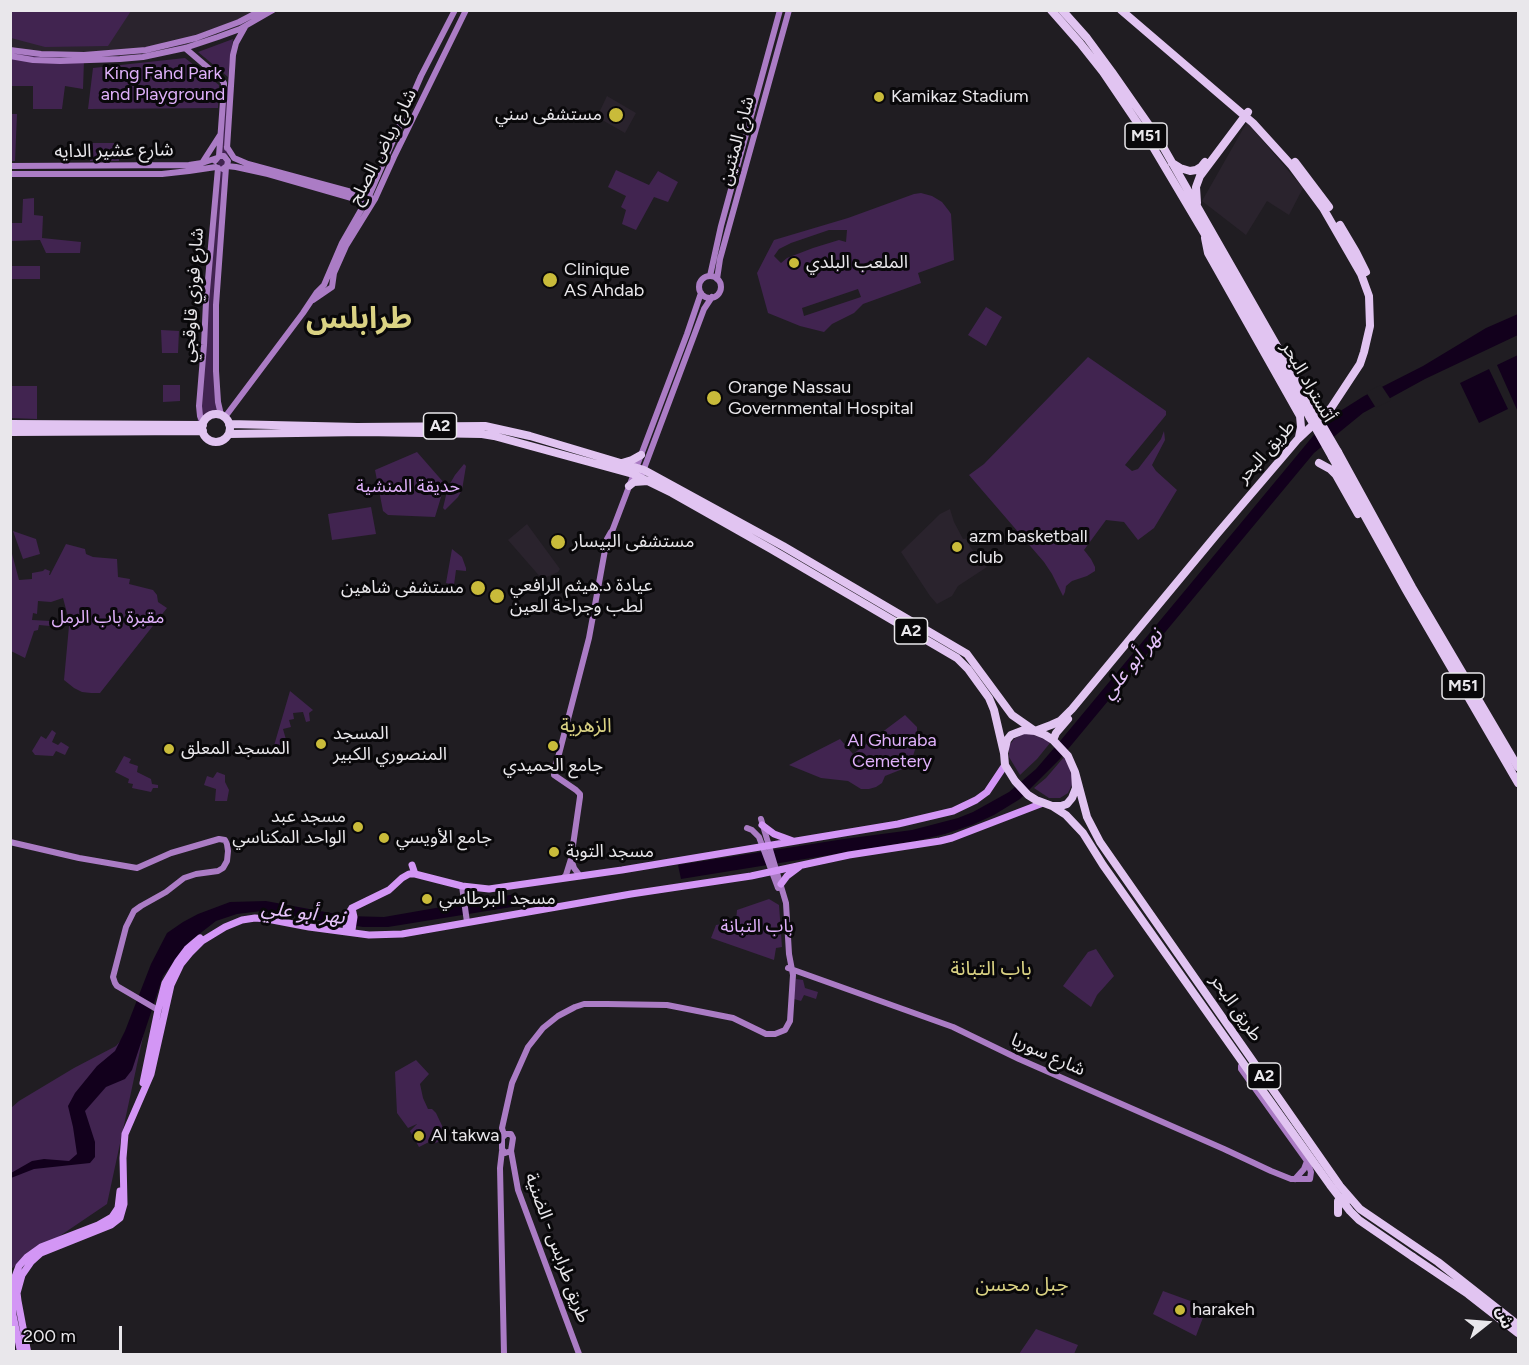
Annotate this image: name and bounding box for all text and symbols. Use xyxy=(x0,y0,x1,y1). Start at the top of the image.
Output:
park label: King Fahd Park and Playground xyxy=(101,63,225,106)
street label: شارع رياض الصلح xyxy=(344,85,422,209)
place label: Kamikaz Stadium xyxy=(891,86,1029,108)
marker: Kamikaz Stadium xyxy=(872,90,886,104)
street label: شارع المئتين xyxy=(715,94,759,188)
place label: مستشفى سني xyxy=(495,104,602,126)
marker: مستشفى سني xyxy=(607,106,625,124)
road number: M51 xyxy=(1125,123,1167,149)
street label: شارع عشير الدايه xyxy=(54,139,174,163)
street label: شارع فوزي قاوقجي xyxy=(178,227,208,363)
place label: الملعب البلدي xyxy=(806,252,908,274)
marker: الملعب البلدي xyxy=(787,256,801,270)
place label: Clinique AS Ahdab xyxy=(564,259,644,302)
marker: Clinique AS Ahdab xyxy=(541,271,559,289)
district label: طرابلس xyxy=(306,301,412,337)
street label: أتستراد البحر xyxy=(1276,338,1340,426)
place label: Orange Nassau Governmental Hospital xyxy=(728,377,914,420)
marker: Orange Nassau Governmental Hospital xyxy=(705,389,723,407)
road number: A2 xyxy=(424,413,456,439)
street label: طريق البحر xyxy=(1232,416,1300,488)
park label: حديقة المنشية xyxy=(356,476,460,498)
place label: azm basketball club xyxy=(969,526,1088,568)
place label: مستشفی البيسار xyxy=(572,531,694,553)
marker: مستشفی البيسار xyxy=(549,533,567,551)
marker: azm basketball club xyxy=(950,540,964,554)
place label: عيادة د.هيثم الرافعي لطب وجراحة العين xyxy=(510,575,653,618)
place label: مستشفى شاهين xyxy=(341,577,464,599)
marker: مستشفى شاهين xyxy=(469,579,487,597)
marker: عيادة د.هيثم الرافعي لطب وجراحة العين xyxy=(488,587,506,605)
park label: مقبرة باب الرمل xyxy=(51,607,165,629)
road number: A2 xyxy=(894,618,928,644)
water label: نهر أبو علي xyxy=(1096,624,1168,704)
road number: M51 xyxy=(1442,673,1484,699)
district label: الزهرية xyxy=(560,714,612,738)
place label: المسجد المنصوري الكبير xyxy=(333,723,447,766)
park label: Al Ghuraba Cemetery xyxy=(847,730,937,772)
marker: المسجد المنصوري الكبير xyxy=(314,737,328,751)
place label: المسجد المعلق xyxy=(181,738,290,760)
marker: جامع الحميدي xyxy=(546,739,560,753)
marker: المسجد المعلق xyxy=(162,742,176,756)
place label: جامع الحميدي xyxy=(503,755,603,777)
place label: مسجد عبد الواحد المكناسي xyxy=(232,806,346,848)
marker: مسجد عبد الواحد المكناسي xyxy=(351,820,365,834)
place label: جامع الأويسي xyxy=(396,827,492,849)
marker: جامع الأويسي xyxy=(377,831,391,845)
place label: مسجد التوبة xyxy=(566,841,654,863)
marker: مسجد التوبة xyxy=(547,845,561,859)
place label: مسجد البرطاسي xyxy=(439,888,556,910)
marker: مسجد البرطاسي xyxy=(420,892,434,906)
water label: نهر أبو علي xyxy=(260,896,346,930)
park label: باب التبانة xyxy=(720,916,794,938)
district label: باب التبانة xyxy=(950,957,1032,981)
street label: طريق البحر xyxy=(1205,970,1267,1046)
street label: شارع سوريا xyxy=(1008,1029,1088,1081)
road number: A2 xyxy=(1248,1063,1280,1089)
place label: Al takwa xyxy=(431,1125,499,1147)
marker: Al takwa xyxy=(412,1129,426,1143)
street label: طريق طرابس - الضنية xyxy=(520,1170,594,1326)
district label: جبل محسن xyxy=(975,1273,1069,1297)
north arrow xyxy=(1457,1293,1517,1353)
place label: harakeh xyxy=(1192,1299,1255,1321)
marker: harakeh xyxy=(1173,1303,1187,1317)
text: ش xyxy=(1492,1304,1517,1331)
scale bar xyxy=(15,1314,124,1352)
text: 200 m xyxy=(23,1325,76,1347)

